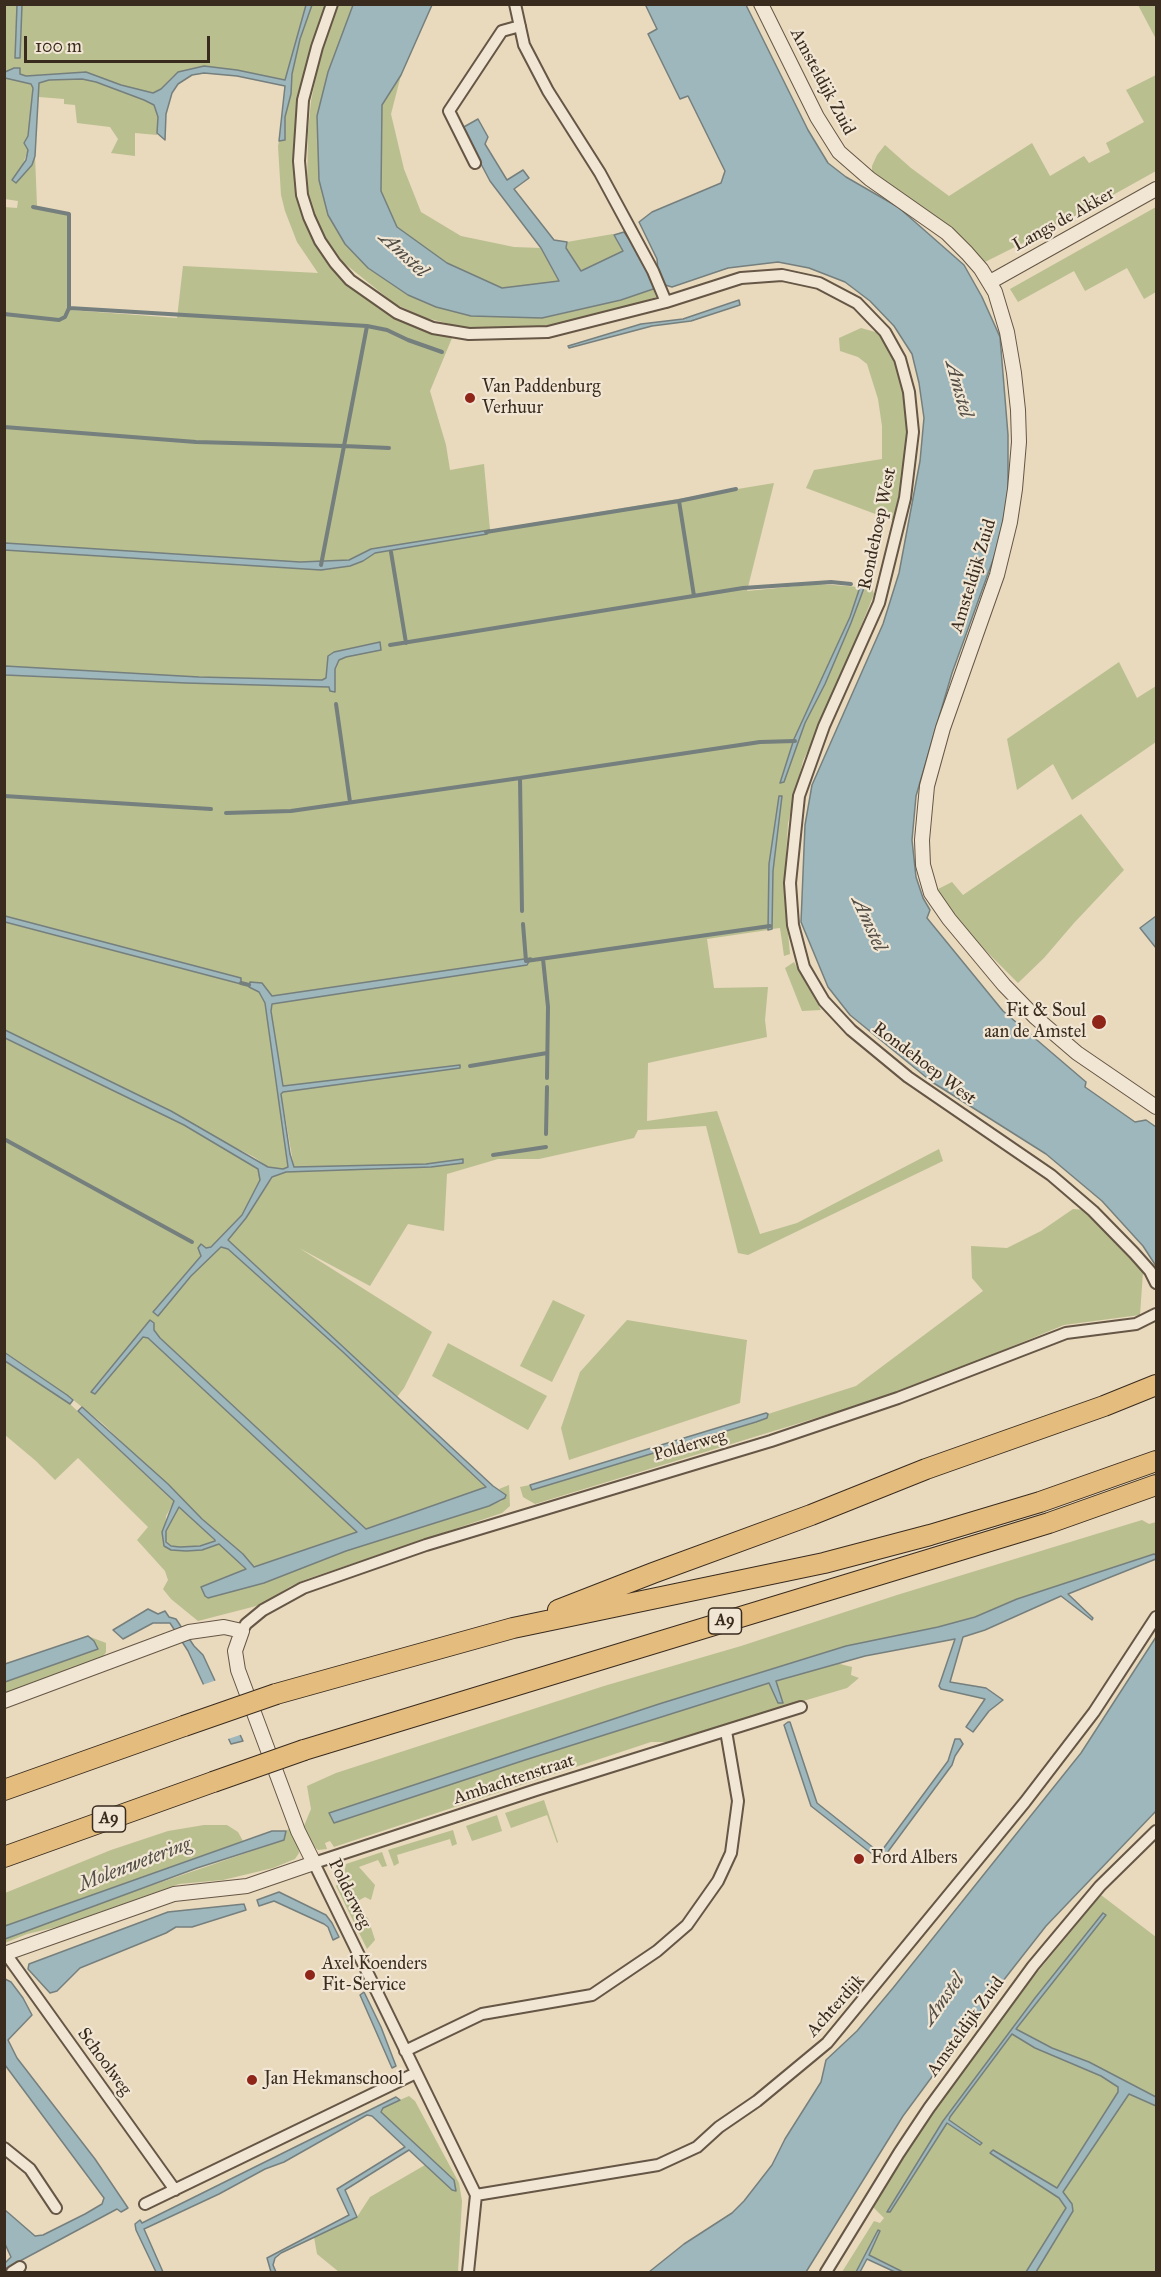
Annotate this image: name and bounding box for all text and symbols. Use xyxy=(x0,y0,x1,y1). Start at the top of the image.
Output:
scale bar xyxy=(27,24,213,62)
street label: Amsteldijk Zuid xyxy=(785,25,859,139)
text: 100 m xyxy=(35,35,82,57)
street label: Langs de Akker xyxy=(1009,183,1119,257)
water label: Amstel xyxy=(374,227,432,283)
water label: Amstel xyxy=(939,358,977,420)
place label: Van Paddenburg Verhuur xyxy=(482,377,601,420)
marker: Van Paddenburg Verhuur xyxy=(463,391,477,405)
street label: Rondehoep West xyxy=(855,466,901,592)
street label: Amsteldijk Zuid xyxy=(946,517,1002,635)
water label: Amstel xyxy=(845,893,891,955)
place label: Fit & Soul aan de Amstel xyxy=(984,1001,1086,1044)
marker: Fit & Soul aan de Amstel xyxy=(1090,1013,1108,1031)
street label: Rondehoep West xyxy=(868,1018,980,1110)
street label: Polderweg xyxy=(651,1425,729,1467)
road number: A9 xyxy=(708,1608,742,1634)
street label: Ambachtenstraat xyxy=(451,1750,577,1810)
road number: A9 xyxy=(92,1806,126,1832)
water label: Molenwetering xyxy=(75,1833,195,1897)
place label: Ford Albers xyxy=(871,1848,958,1870)
marker: Ford Albers xyxy=(852,1852,866,1866)
street label: Polderweg xyxy=(323,1856,375,1932)
place label: Axel Koenders Fit-Service xyxy=(322,1954,427,1996)
marker: Axel Koenders Fit-Service xyxy=(303,1968,317,1982)
street label: Achterdijk xyxy=(802,1970,870,2042)
water label: Amstel xyxy=(917,1970,971,2030)
street label: Amsteldijk Zuid xyxy=(923,1973,1009,2081)
street label: Schoolweg xyxy=(72,2024,136,2100)
place label: Jan Hekmanschool xyxy=(264,2069,403,2091)
marker: Jan Hekmanschool xyxy=(245,2073,259,2087)

